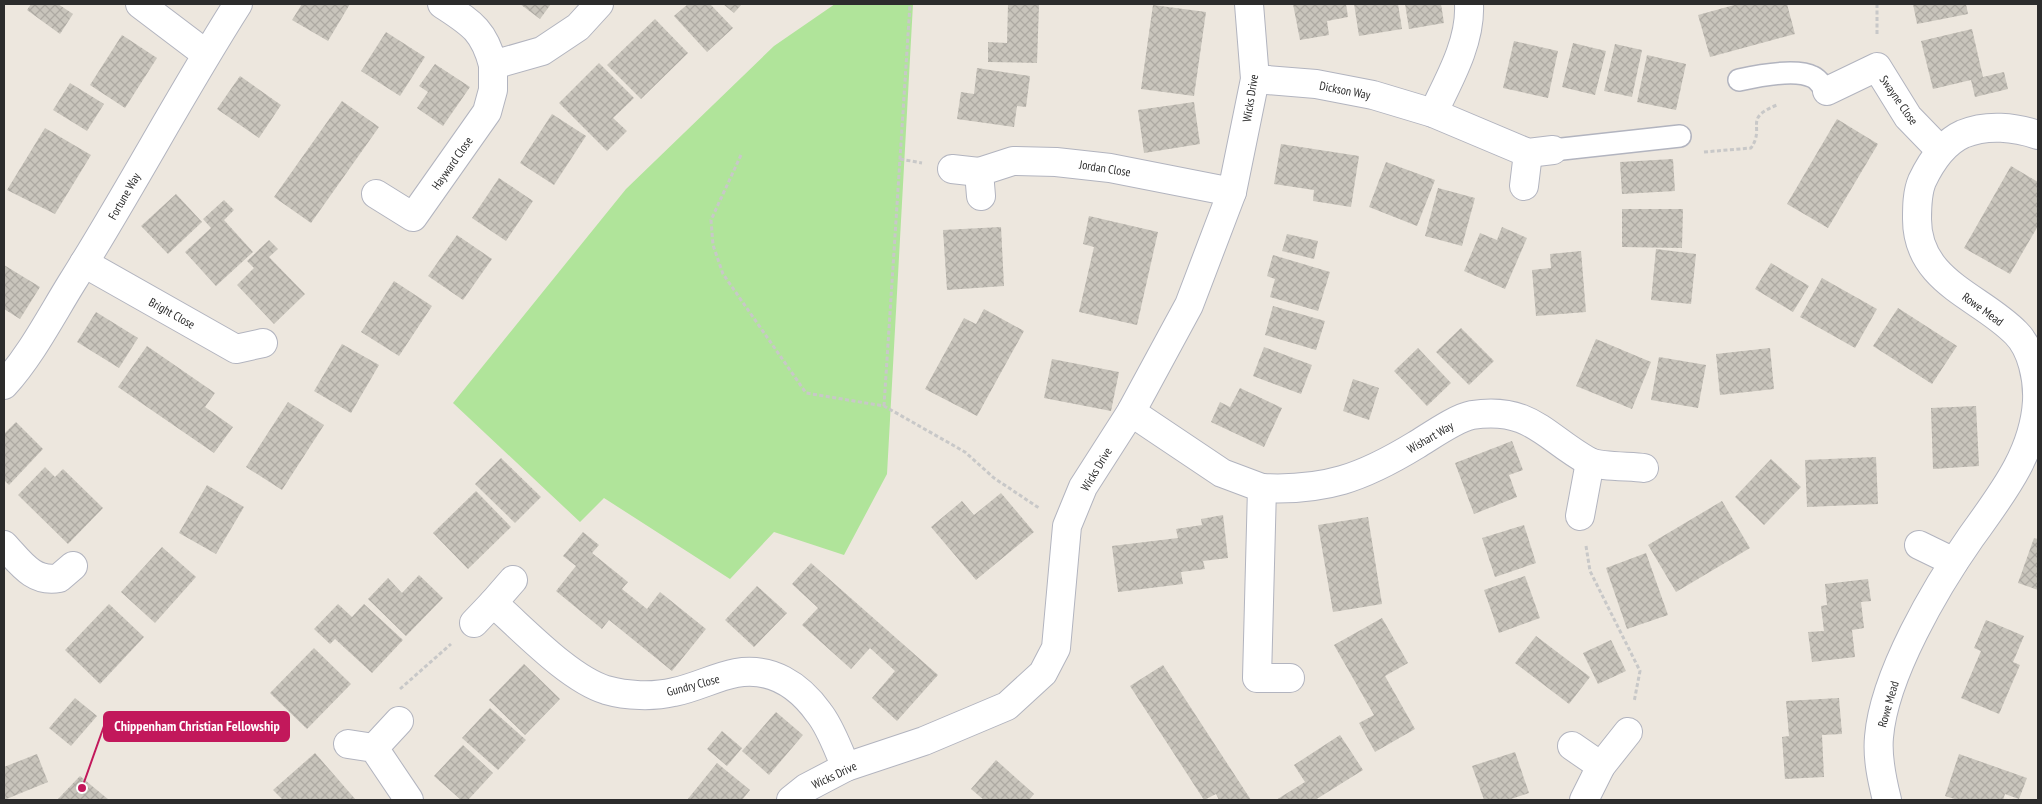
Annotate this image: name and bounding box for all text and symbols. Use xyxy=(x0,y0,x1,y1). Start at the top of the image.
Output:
street label: Swayne Close xyxy=(1877,72,1921,128)
street label: Wicks Drive xyxy=(1239,73,1261,123)
street label: Dickson Way xyxy=(1318,78,1372,102)
street label: Hayward Close xyxy=(428,134,476,192)
street label: Jordan Close xyxy=(1077,156,1132,179)
street label: Fortune Way xyxy=(105,169,144,222)
street label: Rowe Mead xyxy=(1959,289,2007,329)
street label: Bright Close xyxy=(146,294,198,332)
street label: Wishart Way xyxy=(1404,418,1456,456)
street label: Wicks Drive xyxy=(1077,445,1115,493)
street label: Gundry Close xyxy=(665,671,721,699)
street label: Rowe Mead xyxy=(1874,679,1902,729)
callout: Chippenham Christian Fellowship xyxy=(104,712,289,741)
text: Chippenham Christian Fellowship xyxy=(114,717,280,735)
street label: Wicks Drive xyxy=(809,758,859,792)

